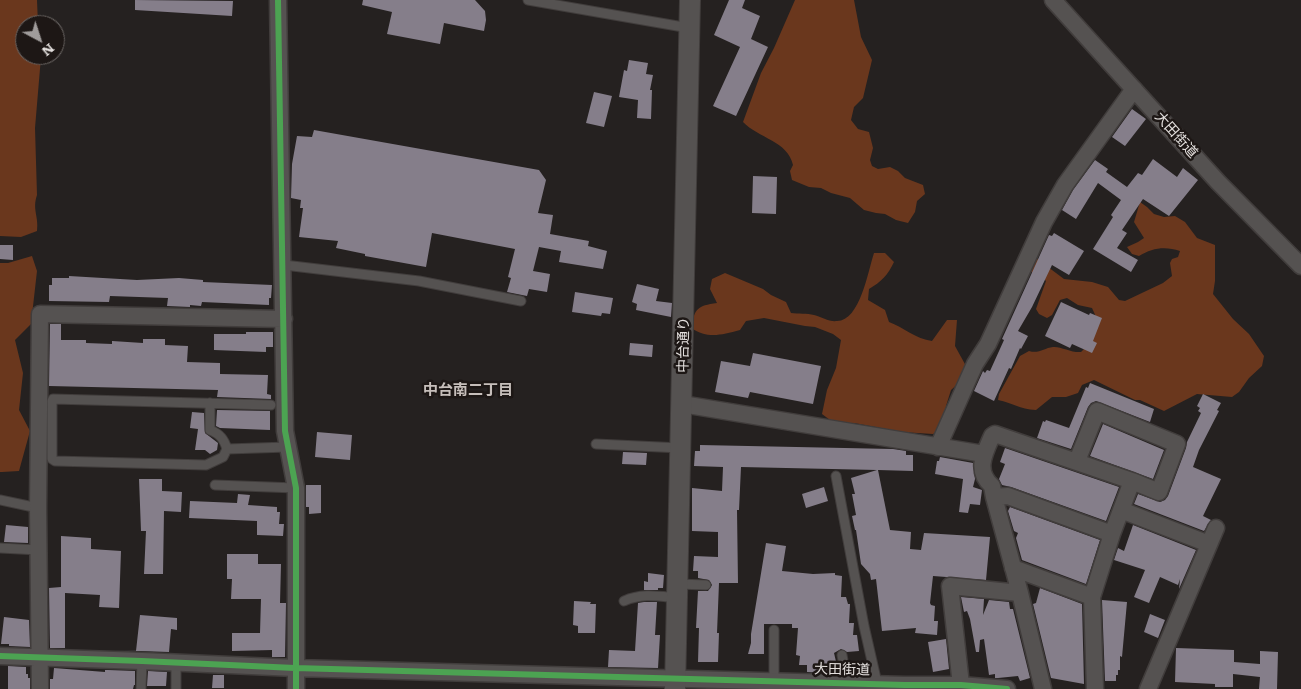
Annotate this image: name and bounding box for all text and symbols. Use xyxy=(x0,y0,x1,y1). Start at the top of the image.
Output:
north arrow xyxy=(15,15,65,65)
text: N xyxy=(38,39,60,62)
street label: 大田街道 xyxy=(1151,109,1201,161)
street label: 中台通り xyxy=(675,317,693,373)
district label: 中台南二丁目 xyxy=(423,382,513,400)
street label: 大田街道 xyxy=(814,661,870,679)

